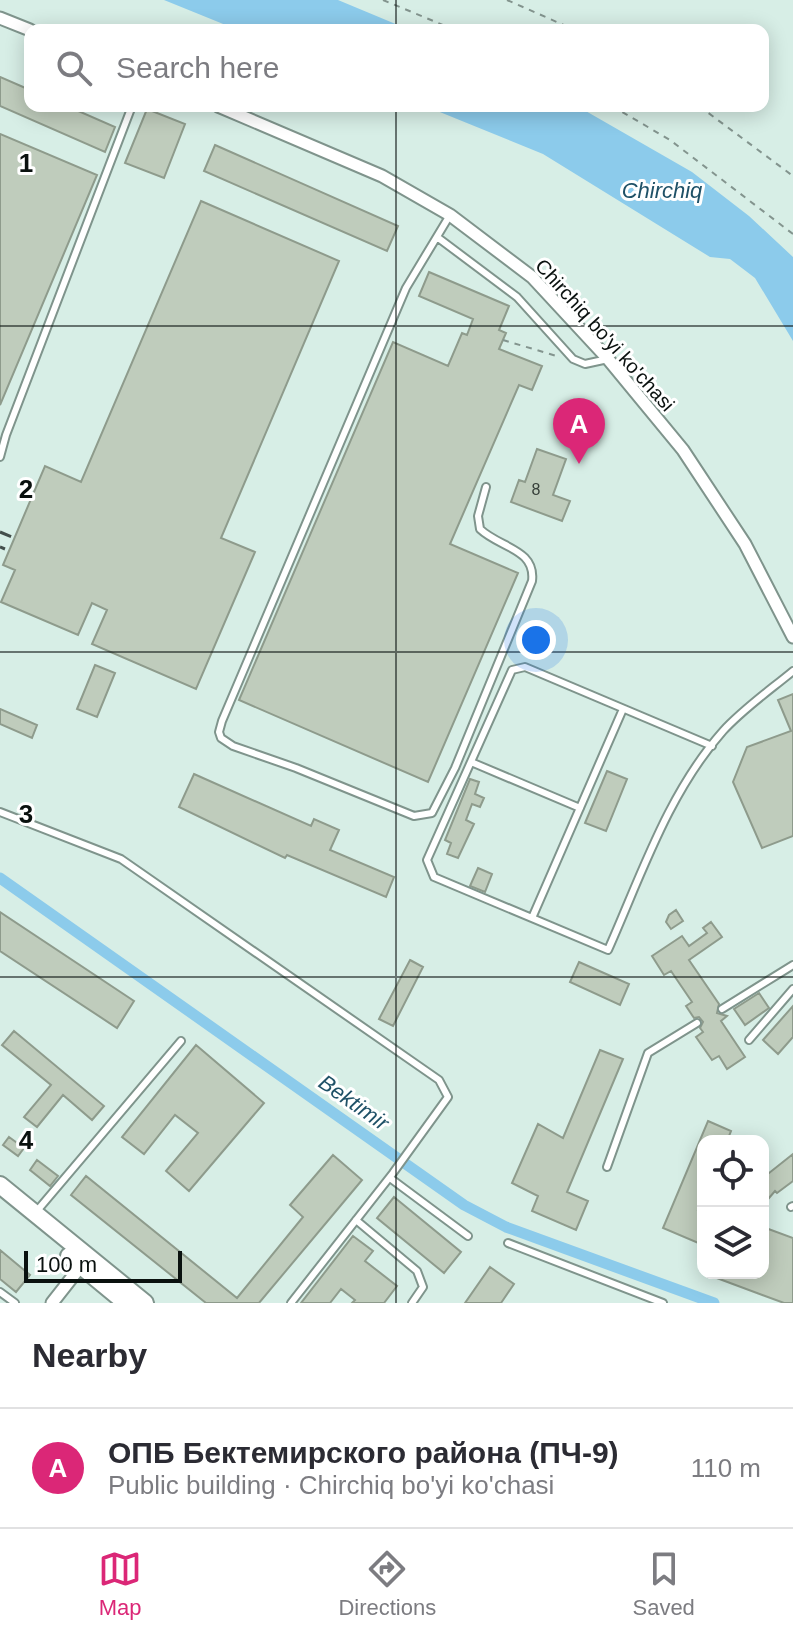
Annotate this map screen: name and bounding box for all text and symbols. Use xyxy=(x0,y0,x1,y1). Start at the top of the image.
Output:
search box xyxy=(24,24,769,112)
icon: search xyxy=(52,46,96,90)
text: Search here xyxy=(116,51,279,84)
text: 1 xyxy=(19,148,33,178)
water label: Chirchiq xyxy=(622,178,703,203)
street label: Chirchiq bo'yi ko'chasi xyxy=(531,255,679,415)
pin: A xyxy=(553,398,605,464)
text: 2 xyxy=(19,474,33,504)
house number: 8 xyxy=(532,481,541,498)
your location xyxy=(516,620,556,660)
text: 3 xyxy=(19,799,33,829)
water label: Bektimir xyxy=(314,1069,395,1136)
text: 4 xyxy=(19,1125,34,1155)
map controls xyxy=(697,1135,769,1279)
button: locate xyxy=(697,1135,769,1207)
button: layers xyxy=(697,1207,769,1279)
scale bar xyxy=(24,1247,182,1283)
text: 100 m xyxy=(36,1252,97,1277)
text: Nearby xyxy=(32,1336,147,1374)
text: ОПБ Бектемирского района (ПЧ-9) xyxy=(108,1436,619,1469)
text: A xyxy=(49,1453,67,1483)
text: 110 m xyxy=(691,1453,761,1483)
text: Public building · Chirchiq bo'yi ko'chasi xyxy=(108,1470,554,1500)
tab: Map xyxy=(98,1547,142,1621)
tab: Directions xyxy=(338,1547,436,1621)
tab: Saved xyxy=(632,1547,695,1621)

